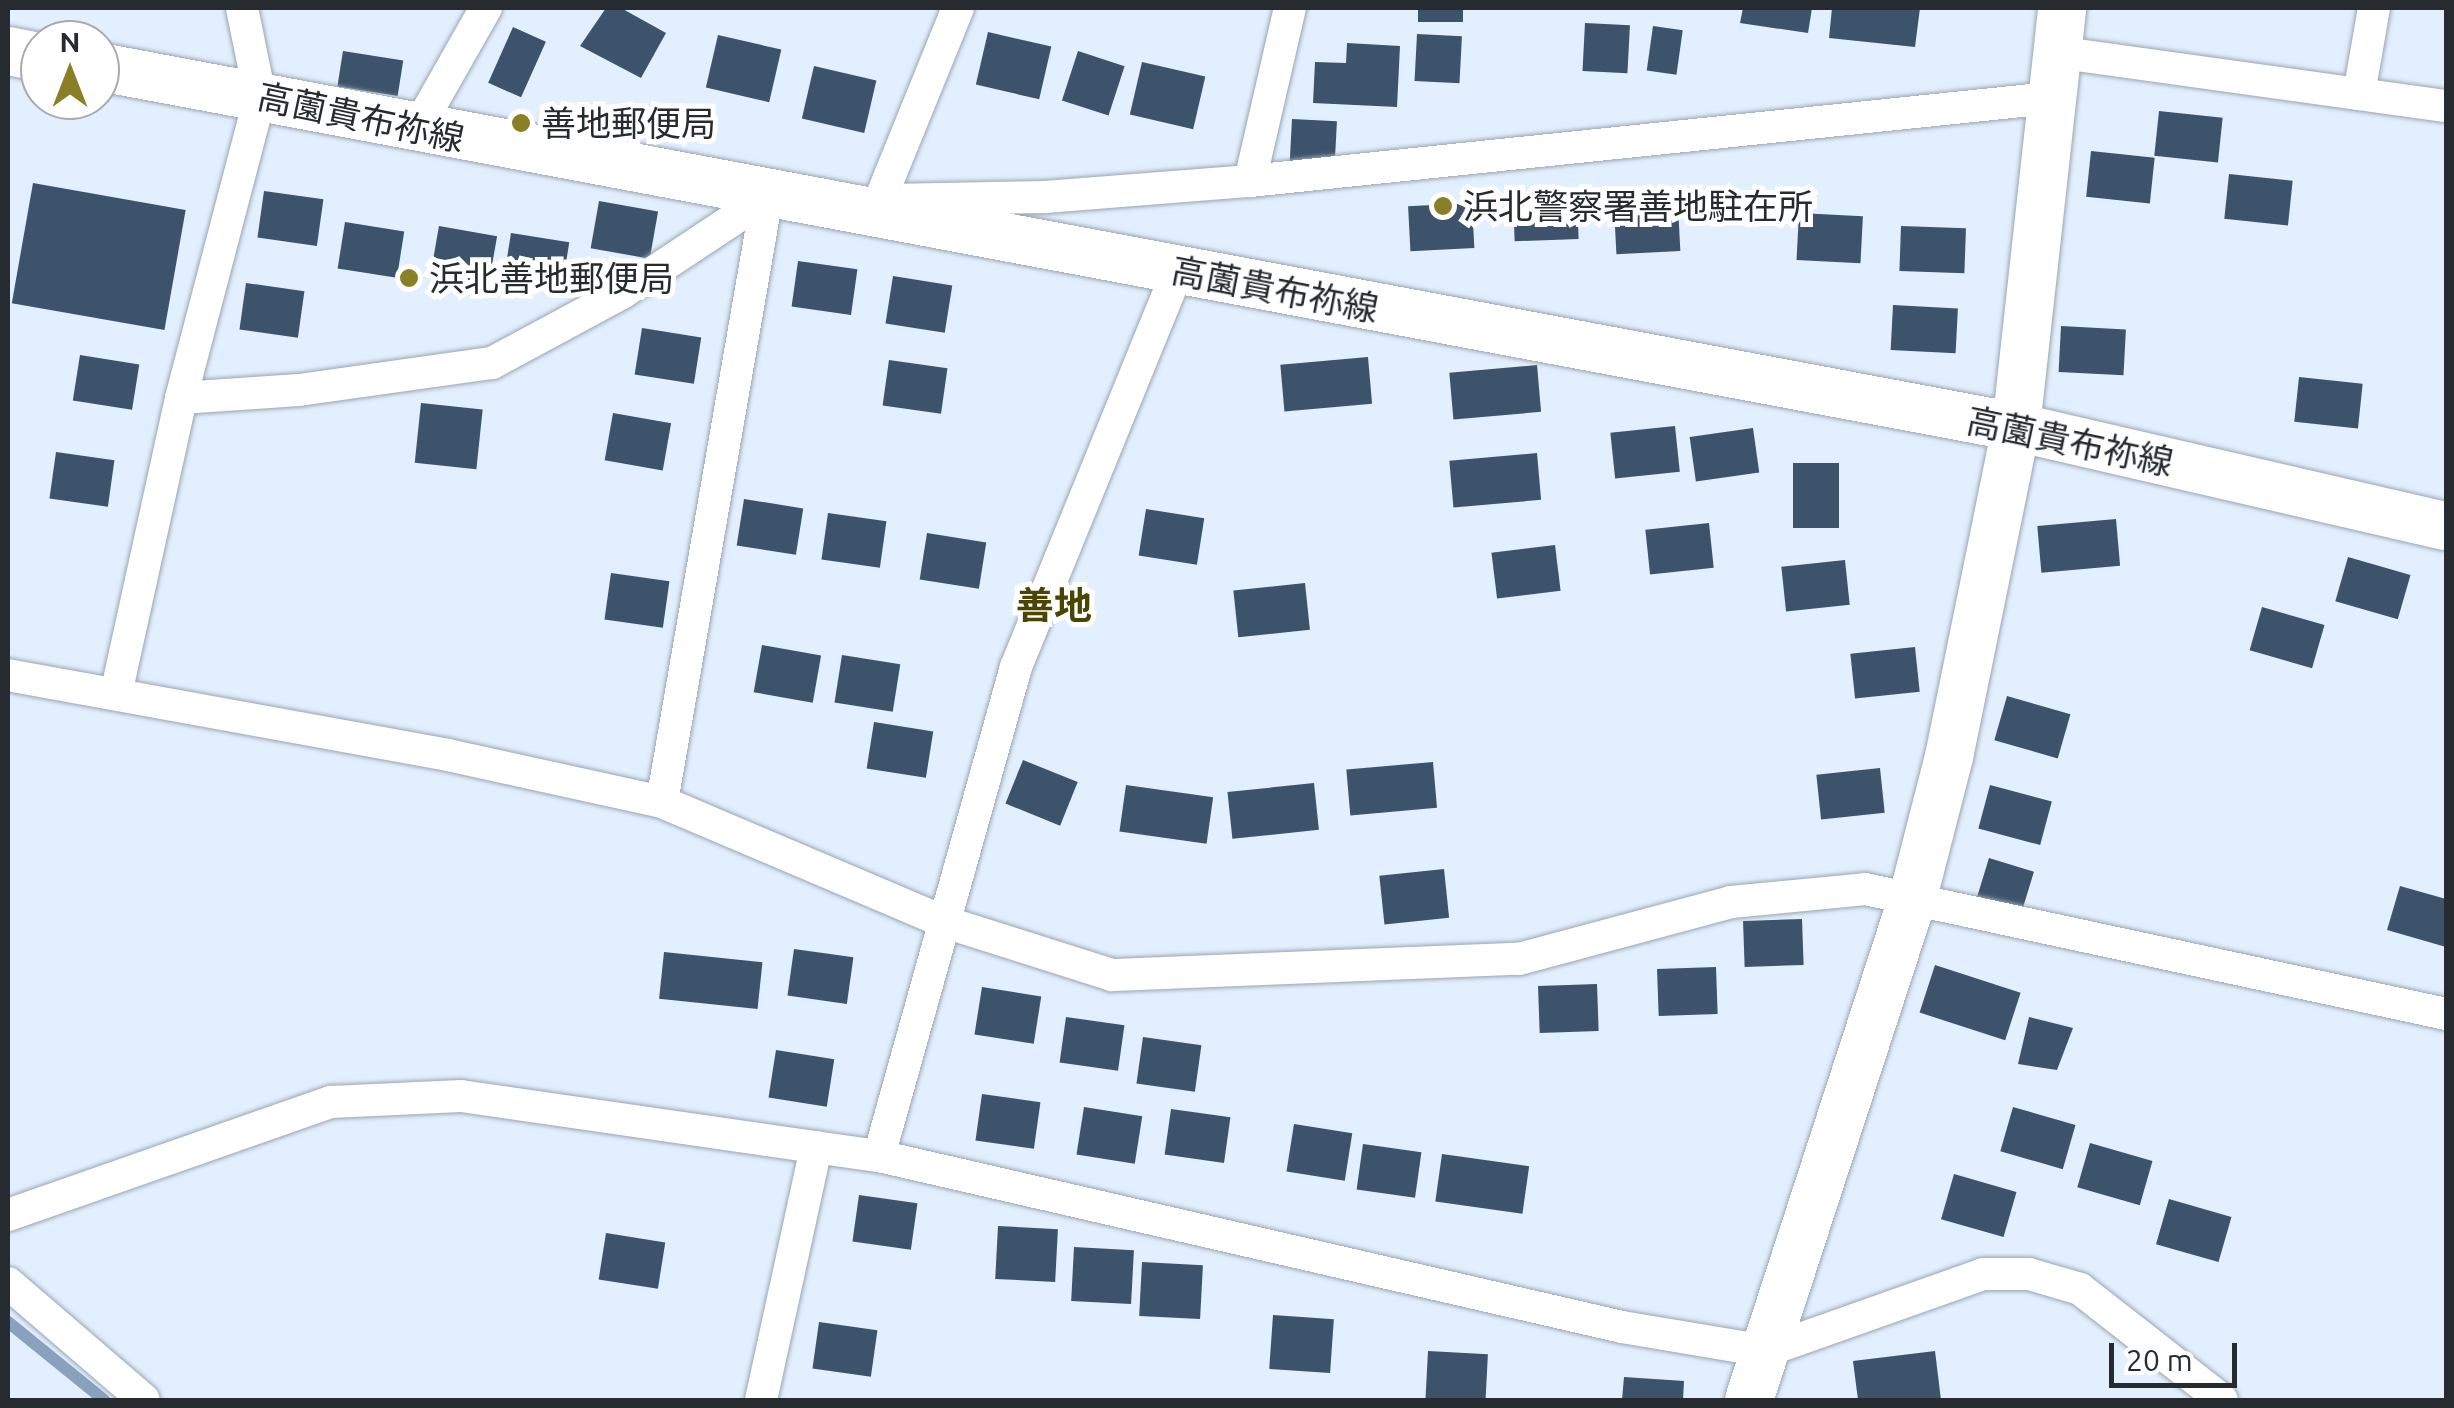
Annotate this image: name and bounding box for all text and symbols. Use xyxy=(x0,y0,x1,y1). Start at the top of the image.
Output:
north arrow xyxy=(20,20,120,120)
text: N xyxy=(60,26,80,57)
street label: 高薗貴布祢線 xyxy=(254,75,468,159)
place label: 善地郵便局 xyxy=(541,102,716,144)
marker: 善地郵便局 xyxy=(510,112,532,134)
place label: 浜北警察署善地駐在所 xyxy=(1463,185,1813,227)
marker: 浜北警察署善地駐在所 xyxy=(1432,195,1454,217)
street label: 高薗貴布祢線 xyxy=(1168,248,1382,330)
place label: 浜北善地郵便局 xyxy=(429,257,674,299)
marker: 浜北善地郵便局 xyxy=(398,267,420,289)
street label: 高薗貴布祢線 xyxy=(1963,399,2177,483)
district label: 善地 xyxy=(1016,583,1092,629)
scale bar xyxy=(2114,1323,2242,1385)
text: 20 m xyxy=(2126,1343,2193,1377)

